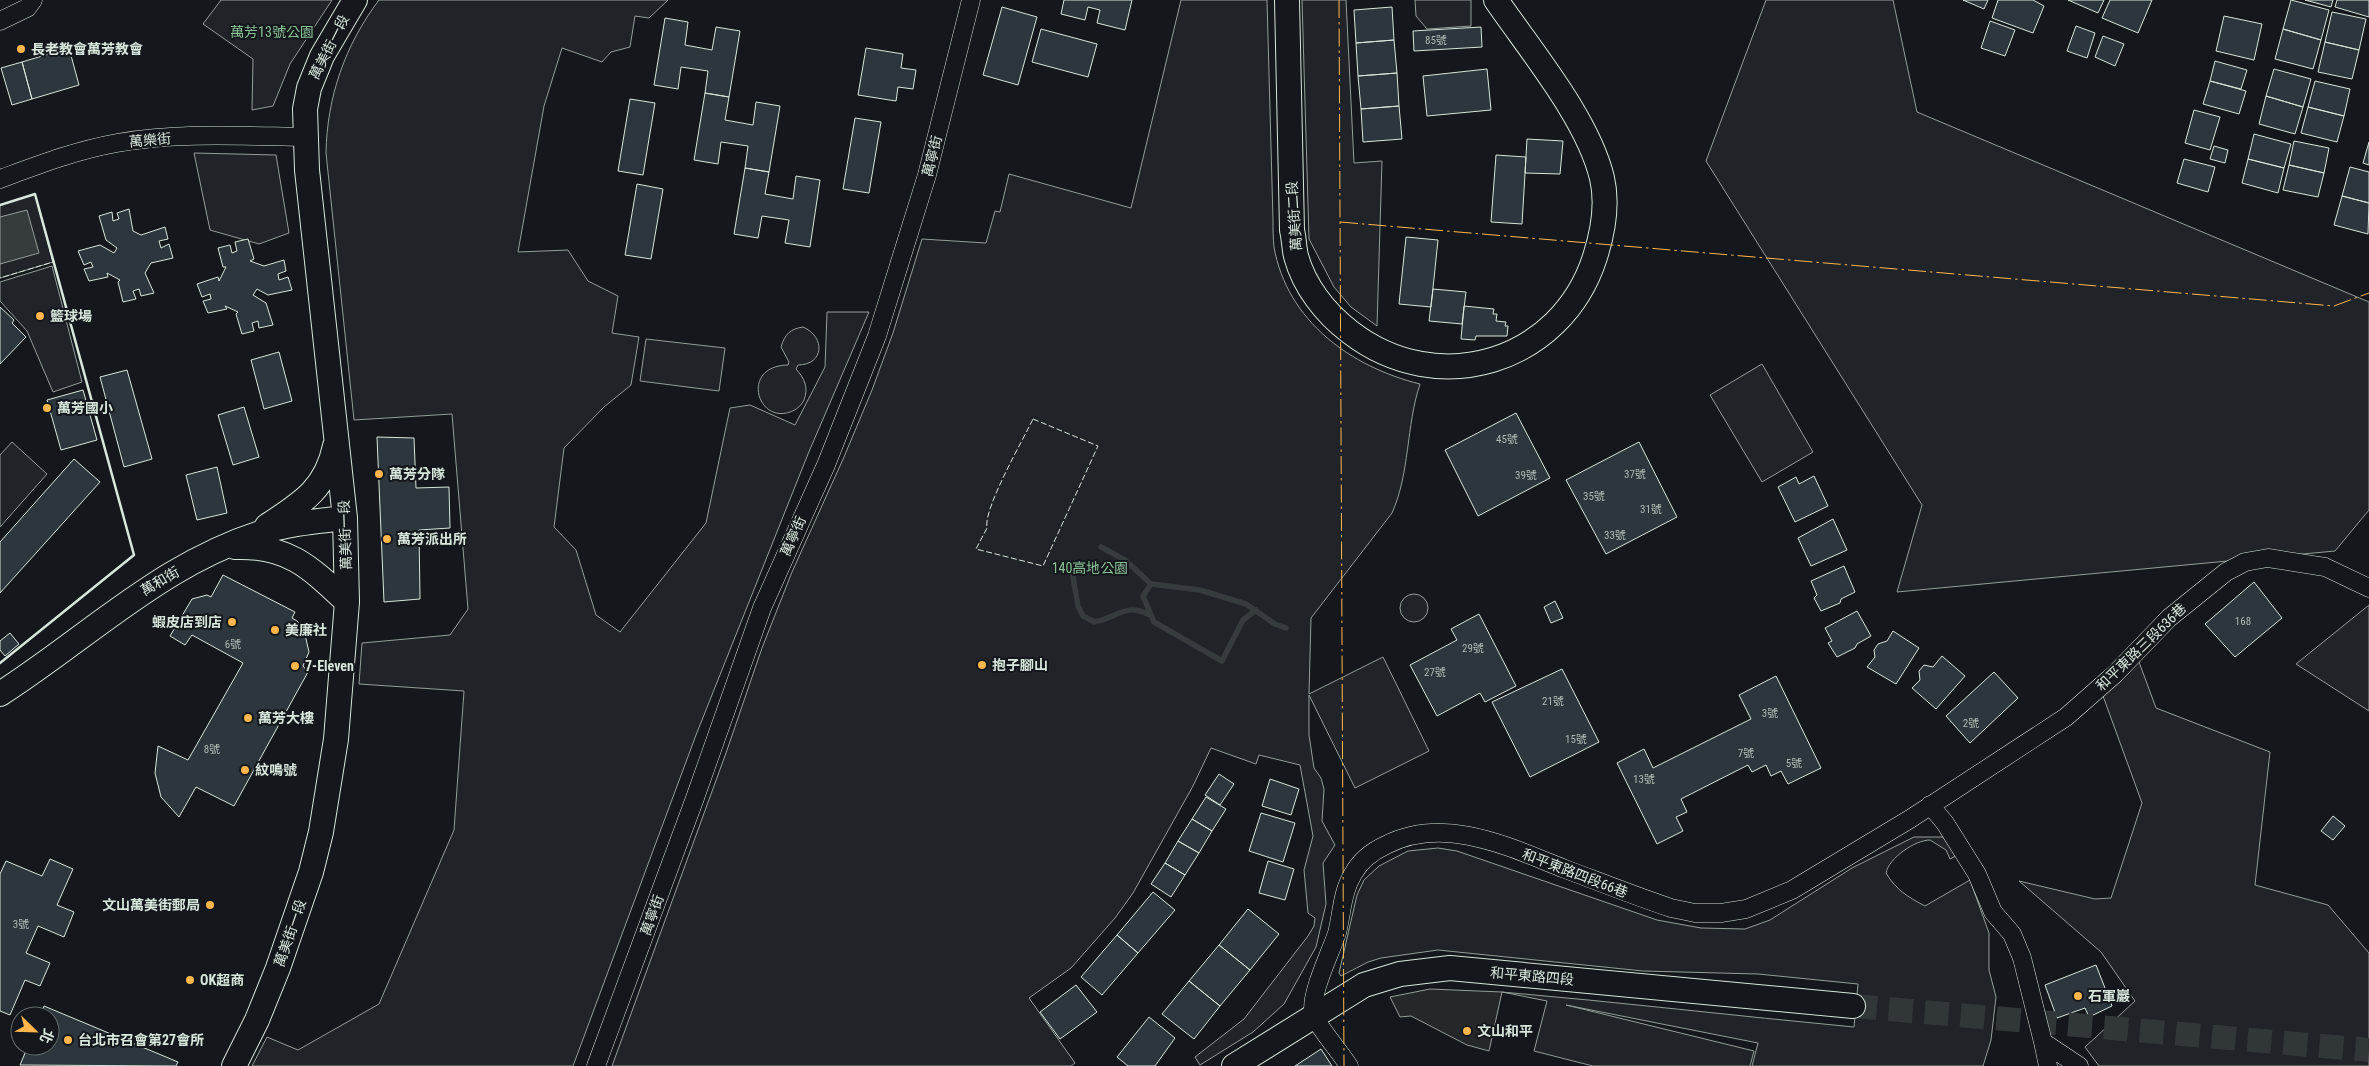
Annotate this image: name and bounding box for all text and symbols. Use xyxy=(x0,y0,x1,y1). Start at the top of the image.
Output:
street label: 萬美街一段 xyxy=(306,12,352,82)
park label: 萬芳13號公園 xyxy=(230,24,314,40)
house number: 85號 xyxy=(1425,34,1447,47)
place label: 長老教會萬芳教會 xyxy=(31,41,143,57)
marker: 長老教會萬芳教會 xyxy=(15,43,27,55)
street label: 萬樂街 xyxy=(128,130,172,150)
street label: 萬寧街 xyxy=(919,134,945,178)
street label: 萬美街二段 xyxy=(1284,181,1304,251)
place label: 籃球場 xyxy=(50,308,92,324)
marker: 籃球場 xyxy=(34,310,46,322)
place label: 萬芳國小 xyxy=(57,400,113,416)
marker: 萬芳國小 xyxy=(41,402,53,414)
house number: 45號 xyxy=(1496,433,1518,446)
place label: 萬芳分隊 xyxy=(389,466,445,482)
marker: 萬芳分隊 xyxy=(373,468,385,480)
house number: 37號 xyxy=(1624,468,1646,481)
house number: 39號 xyxy=(1515,469,1537,482)
house number: 35號 xyxy=(1583,490,1605,503)
street label: 萬美街一段 xyxy=(336,500,354,570)
house number: 31號 xyxy=(1640,503,1662,516)
street label: 萬寧街 xyxy=(777,514,809,558)
house number: 33號 xyxy=(1604,529,1626,542)
place label: 萬芳派出所 xyxy=(397,531,467,547)
marker: 萬芳派出所 xyxy=(381,533,393,545)
park label: 140高地公園 xyxy=(1052,560,1128,576)
street label: 萬和街 xyxy=(138,563,182,599)
street label: 和平東路三段636巷 xyxy=(2093,600,2189,694)
place label: 蝦皮店到店 xyxy=(152,614,222,630)
house number: 168 xyxy=(2235,615,2251,628)
marker: 蝦皮店到店 xyxy=(226,616,238,628)
place label: 美廉社 xyxy=(285,622,327,638)
marker: 美廉社 xyxy=(269,624,281,636)
house number: 6號 xyxy=(225,638,241,651)
house number: 29號 xyxy=(1462,642,1484,655)
place label: 抱子腳山 xyxy=(992,657,1048,673)
place label: 7-Eleven xyxy=(305,658,354,674)
marker: 抱子腳山 xyxy=(976,659,988,671)
marker: 7-Eleven xyxy=(289,660,301,672)
house number: 27號 xyxy=(1424,666,1446,679)
house number: 21號 xyxy=(1542,695,1564,708)
house number: 3號 xyxy=(1762,707,1778,720)
place label: 萬芳大樓 xyxy=(258,710,314,726)
marker: 萬芳大樓 xyxy=(242,712,254,724)
house number: 2號 xyxy=(1963,717,1979,730)
house number: 15號 xyxy=(1565,733,1587,746)
house number: 8號 xyxy=(204,743,220,756)
house number: 7號 xyxy=(1738,747,1754,760)
house number: 5號 xyxy=(1786,757,1802,770)
place label: 紋鳴號 xyxy=(255,762,297,778)
marker: 紋鳴號 xyxy=(239,764,251,776)
house number: 13號 xyxy=(1633,773,1655,786)
street label: 和平東路四段66巷 xyxy=(1520,845,1630,901)
street label: 萬寧街 xyxy=(637,893,667,937)
place label: 文山萬美街郵局 xyxy=(102,897,200,913)
street label: 萬美街一段 xyxy=(271,897,309,969)
marker: 文山萬美街郵局 xyxy=(204,899,216,911)
house number: 3號 xyxy=(13,918,29,931)
street label: 和平東路四段 xyxy=(1489,964,1575,988)
place label: OK超商 xyxy=(200,972,244,988)
marker: OK超商 xyxy=(184,974,196,986)
place label: 石軍巖 xyxy=(2088,988,2130,1004)
marker: 石軍巖 xyxy=(2072,990,2084,1002)
north arrow xyxy=(10,1006,60,1056)
place label: 文山和平 xyxy=(1477,1023,1533,1039)
marker: 文山和平 xyxy=(1461,1025,1473,1037)
text: 北 xyxy=(37,1027,57,1046)
place label: 台北市召會第27會所 xyxy=(78,1032,204,1048)
marker: 台北市召會第27會所 xyxy=(62,1034,74,1046)

